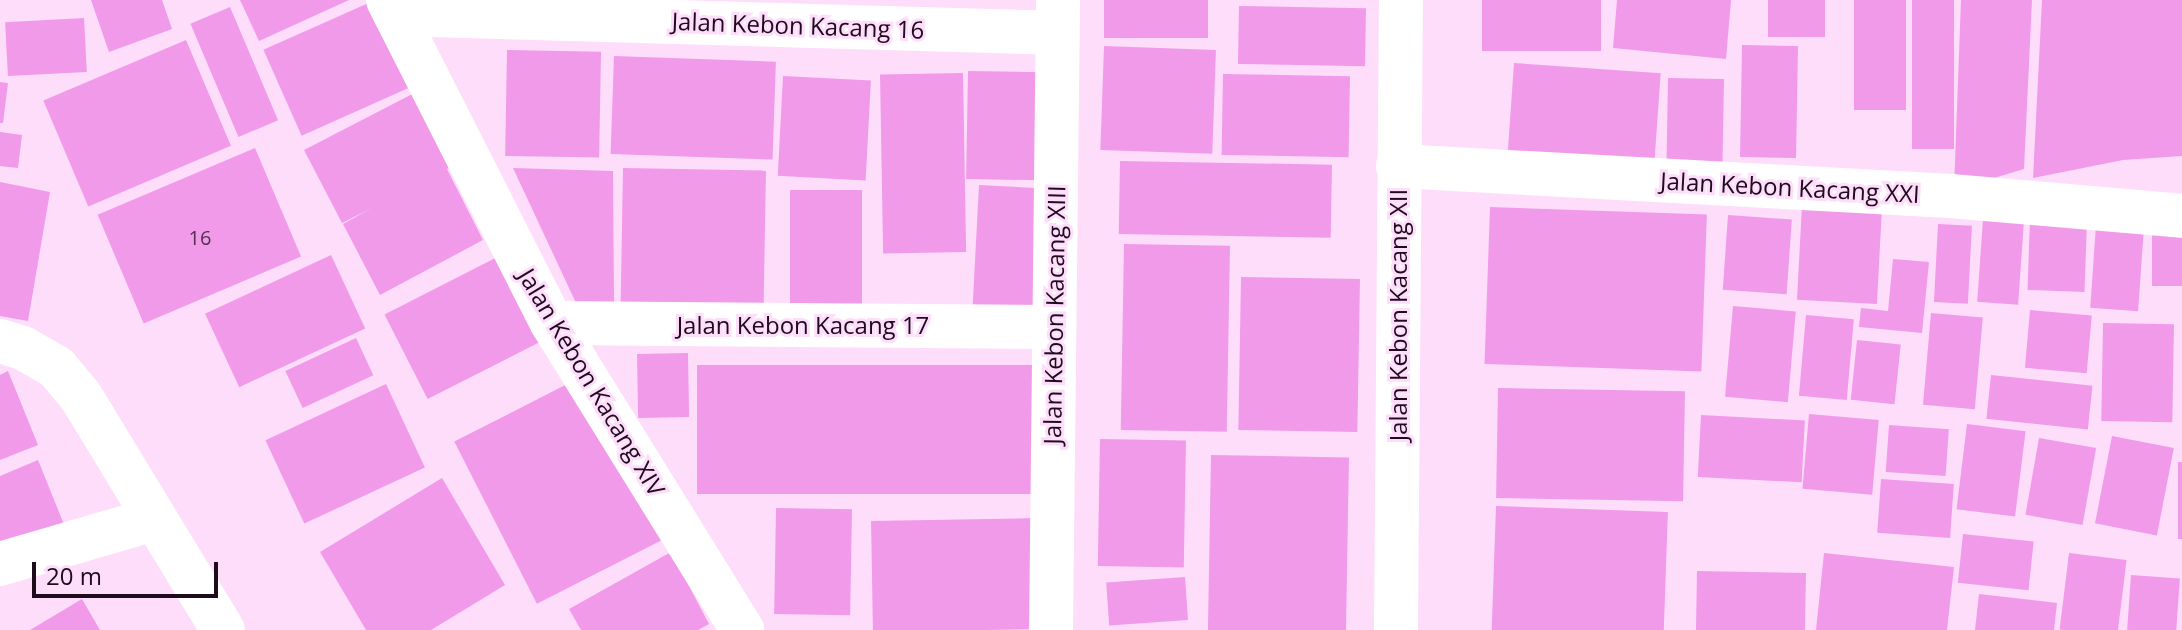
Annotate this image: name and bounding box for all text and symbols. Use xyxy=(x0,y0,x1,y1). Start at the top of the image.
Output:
street label: Jalan Kebon Kacang 16 xyxy=(671,6,925,44)
street label: Jalan Kebon Kacang XXI xyxy=(1660,166,1920,208)
street label: Jalan Kebon Kacang XIII xyxy=(1037,185,1071,445)
street label: Jalan Kebon Kacang XII xyxy=(1384,189,1412,441)
house number: 16 xyxy=(189,225,211,249)
street label: Jalan Kebon Kacang XIV xyxy=(513,263,671,501)
street label: Jalan Kebon Kacang 17 xyxy=(677,311,929,339)
scale bar xyxy=(36,546,222,596)
text: 20 m xyxy=(46,559,102,592)

